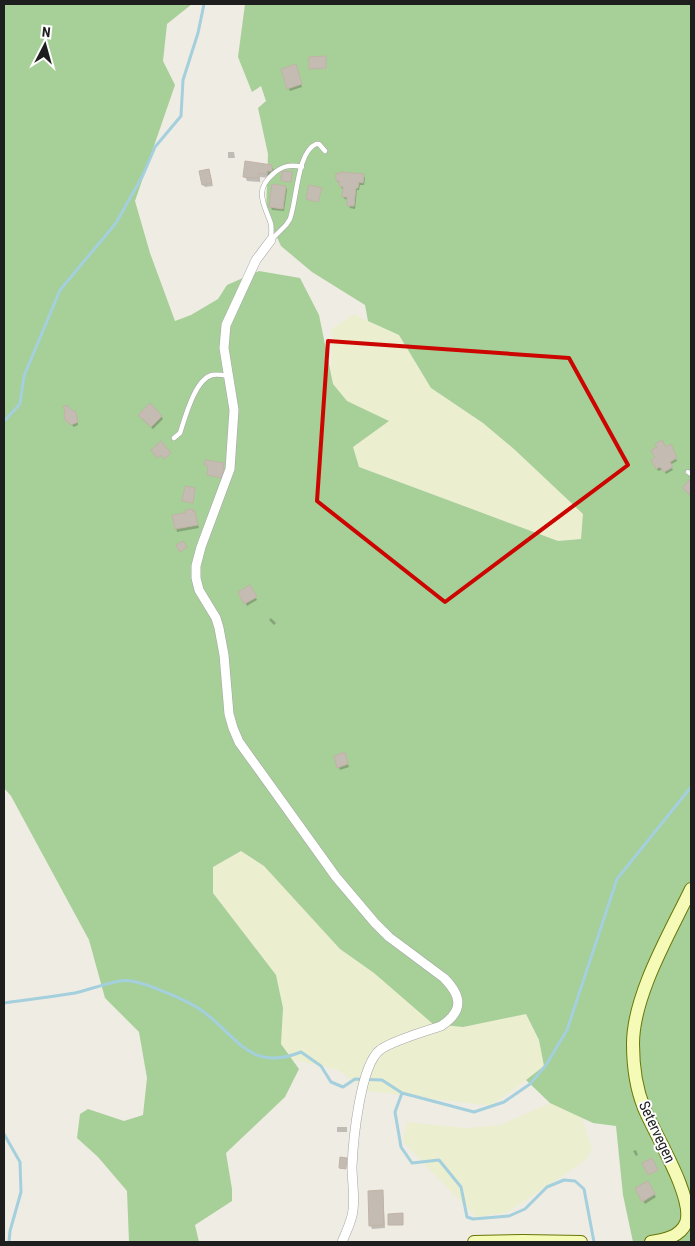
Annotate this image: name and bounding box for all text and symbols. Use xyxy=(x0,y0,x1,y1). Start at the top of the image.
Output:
north arrow xyxy=(20,20,70,70)
text: N xyxy=(41,24,51,40)
street label: Setervegen xyxy=(635,1098,679,1166)

